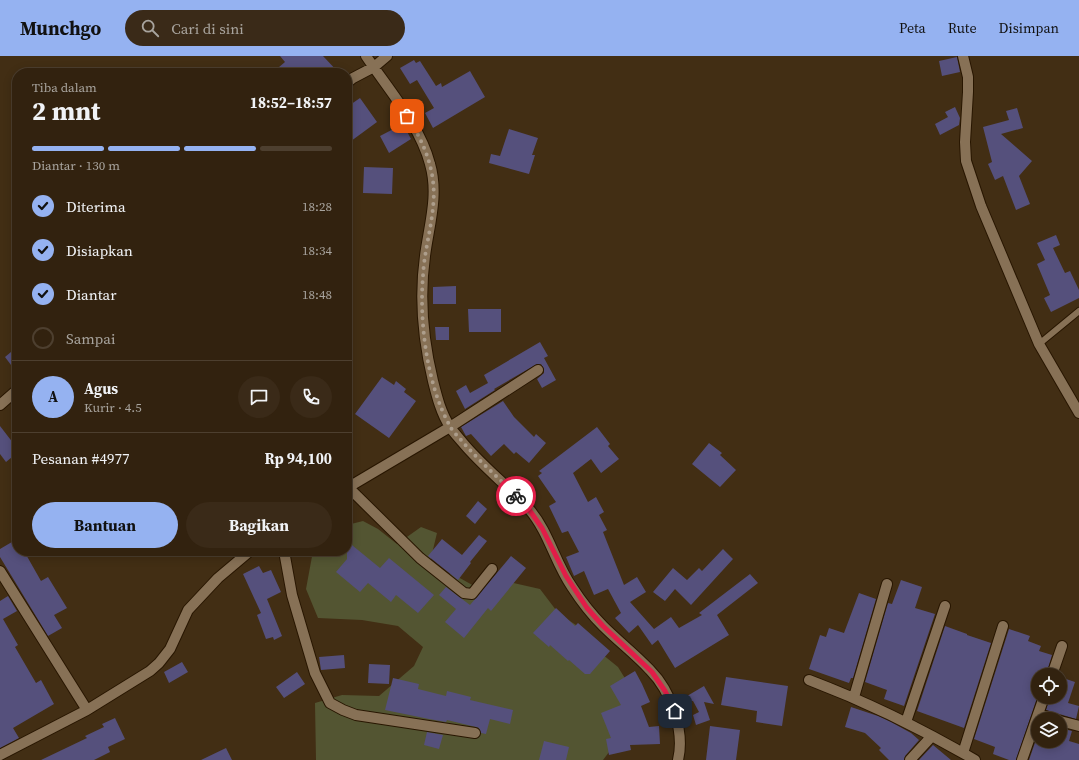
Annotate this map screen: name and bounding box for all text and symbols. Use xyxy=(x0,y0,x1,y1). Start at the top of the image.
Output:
search box xyxy=(125,10,405,46)
text: Munchgo xyxy=(20,15,101,41)
icon: search xyxy=(139,17,161,39)
text: Cari di sini xyxy=(171,18,244,39)
text: Peta xyxy=(899,18,926,38)
text: Rute xyxy=(948,18,977,38)
text: Disimpan xyxy=(999,18,1059,38)
text: Tiba dalam xyxy=(32,79,97,96)
text: 18:52–18:57 xyxy=(250,92,332,113)
text: 2 mnt xyxy=(32,93,100,129)
pin xyxy=(390,99,424,133)
icon: bag xyxy=(396,105,418,127)
text: Diantar · 130 m xyxy=(32,157,120,174)
icon: check xyxy=(32,195,54,217)
text: Diterima xyxy=(66,196,126,217)
text: 18:28 xyxy=(302,198,332,215)
icon: check xyxy=(32,239,54,261)
text: Disiapkan xyxy=(66,240,133,261)
text: 18:34 xyxy=(302,242,332,259)
icon: check xyxy=(32,283,54,305)
text: Diantar xyxy=(66,284,116,305)
text: 18:48 xyxy=(302,286,332,303)
text: Sampai xyxy=(66,328,115,349)
button: chat xyxy=(238,376,280,418)
button: phone xyxy=(290,376,332,418)
text: Agus xyxy=(84,378,118,399)
text: A xyxy=(48,386,58,407)
text: Kurir · 4.5 xyxy=(84,399,142,416)
text: Pesanan #4977 xyxy=(32,448,129,469)
text: Rp 94,100 xyxy=(264,448,332,469)
courier xyxy=(496,476,536,516)
icon: bike xyxy=(505,485,527,507)
button: Bantuan xyxy=(32,502,178,548)
button: Bagikan xyxy=(186,502,332,548)
map controls xyxy=(1031,668,1067,748)
button: locate xyxy=(1031,668,1067,704)
pin xyxy=(658,694,692,728)
icon: home xyxy=(664,700,686,722)
button: layers xyxy=(1031,712,1067,748)

